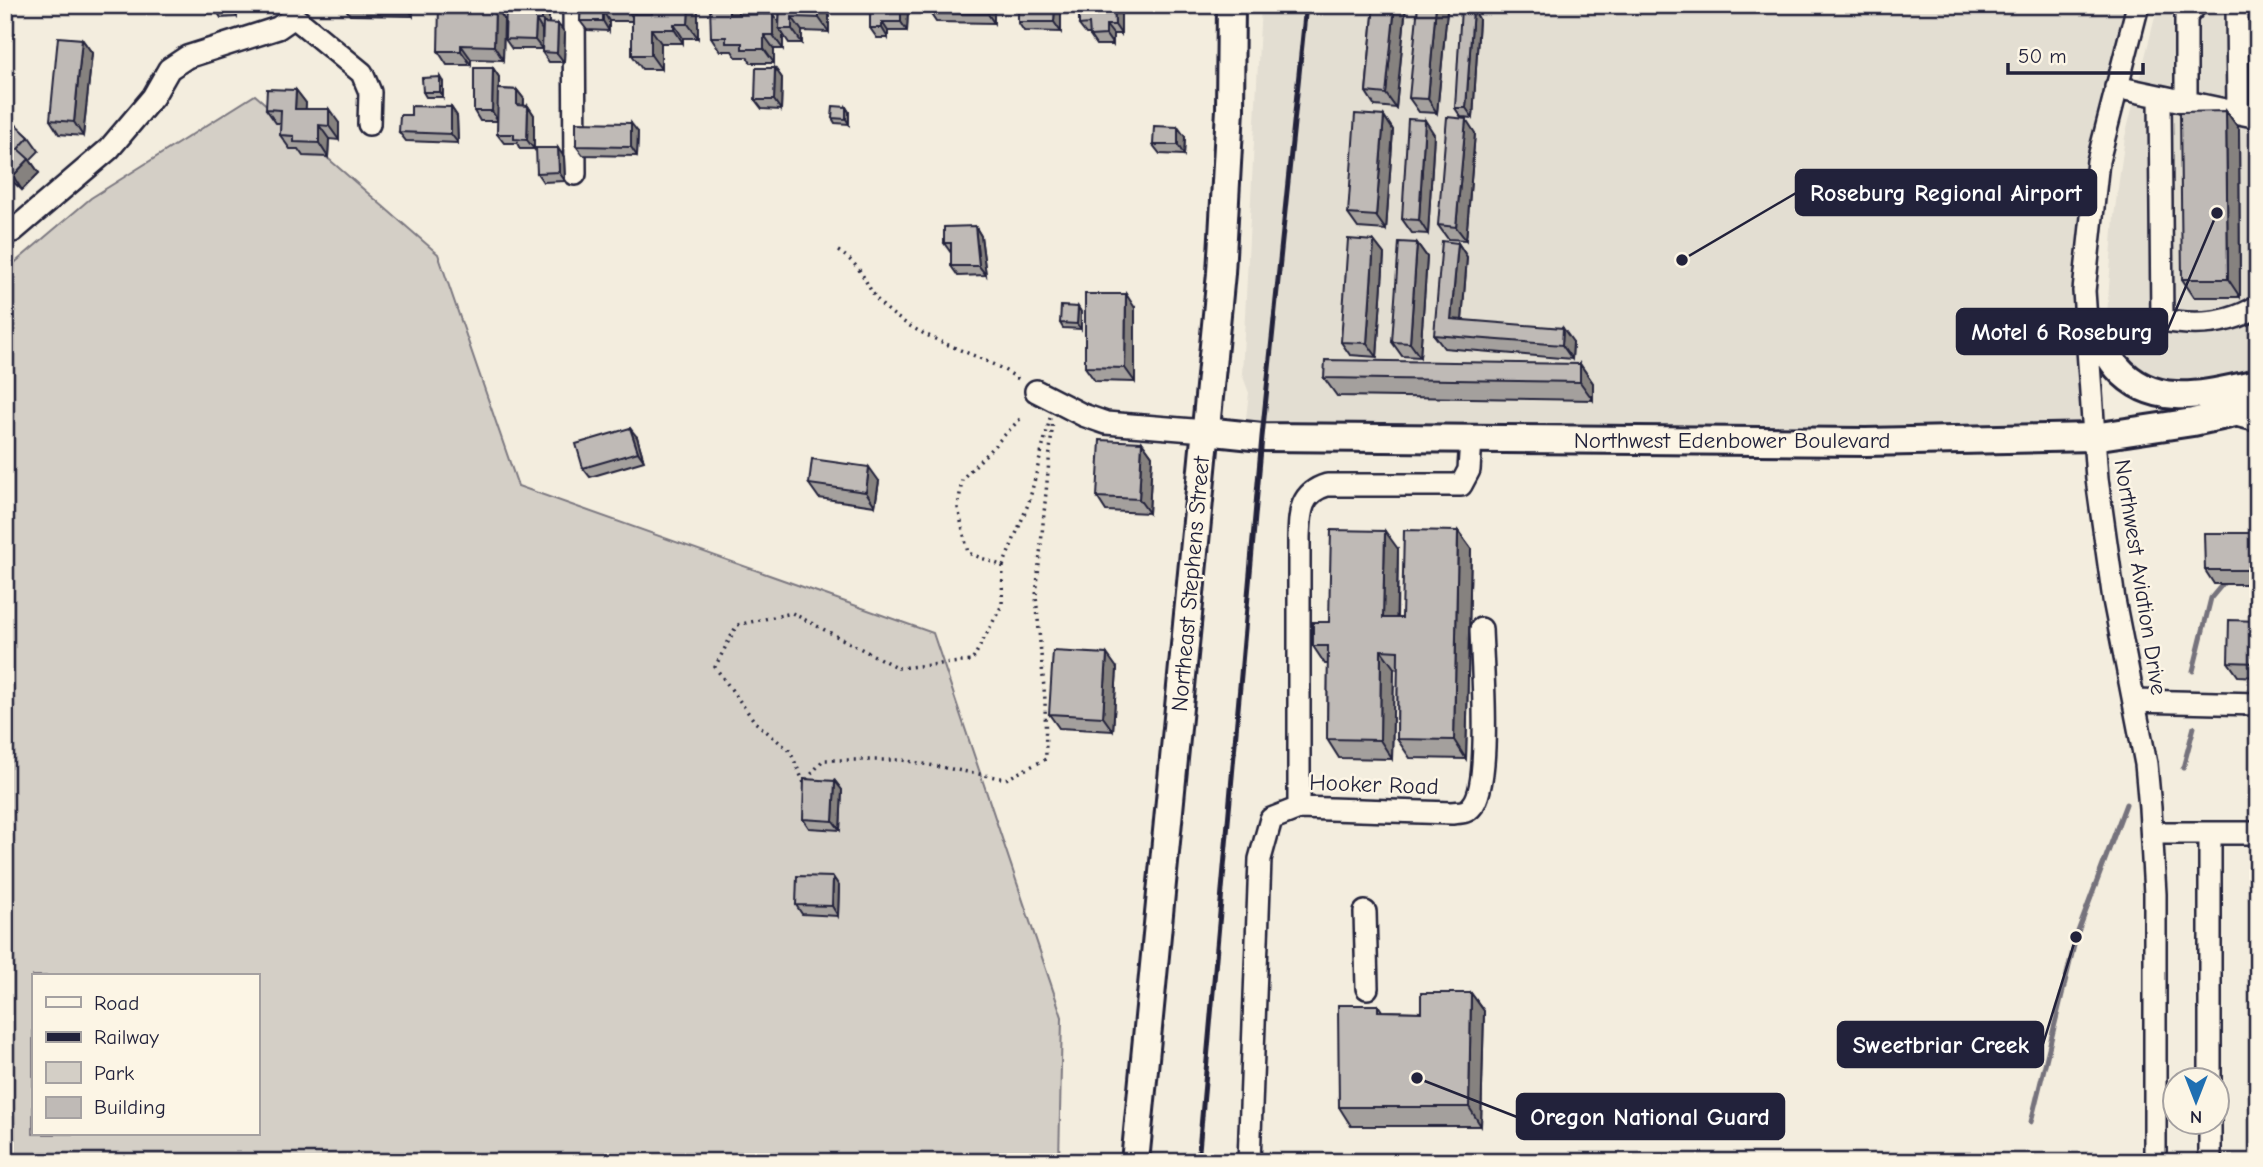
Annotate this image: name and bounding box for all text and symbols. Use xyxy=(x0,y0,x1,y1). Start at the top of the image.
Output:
scale bar xyxy=(2008,32,2142,76)
text: 50 m xyxy=(2018,44,2067,68)
callout: Roseburg Regional Airport xyxy=(1796,170,2096,215)
text: Roseburg Regional Airport xyxy=(1810,179,2083,207)
callout: Motel 6 Roseburg xyxy=(1957,309,2167,354)
text: Motel 6 Roseburg xyxy=(1971,318,2153,346)
street label: Northwest Edenbower Boulevard xyxy=(1574,427,1890,454)
street label: Northeast Stephens Street xyxy=(1166,454,1215,713)
street label: Northwest Aviation Drive xyxy=(2109,457,2172,697)
street label: Hooker Road xyxy=(1309,769,1439,800)
legend xyxy=(32,974,259,1136)
text: Road xyxy=(94,991,139,1015)
callout: Sweetbriar Creek xyxy=(1838,1022,2043,1067)
text: Railway xyxy=(94,1025,159,1049)
text: Sweetbriar Creek xyxy=(1853,1031,2030,1059)
text: Park xyxy=(94,1061,134,1085)
north arrow xyxy=(2162,1066,2232,1136)
callout: Oregon National Guard xyxy=(1517,1094,1784,1139)
text: Building xyxy=(94,1095,166,1119)
text: Oregon National Guard xyxy=(1530,1103,1770,1131)
text: N xyxy=(2190,1106,2202,1128)

